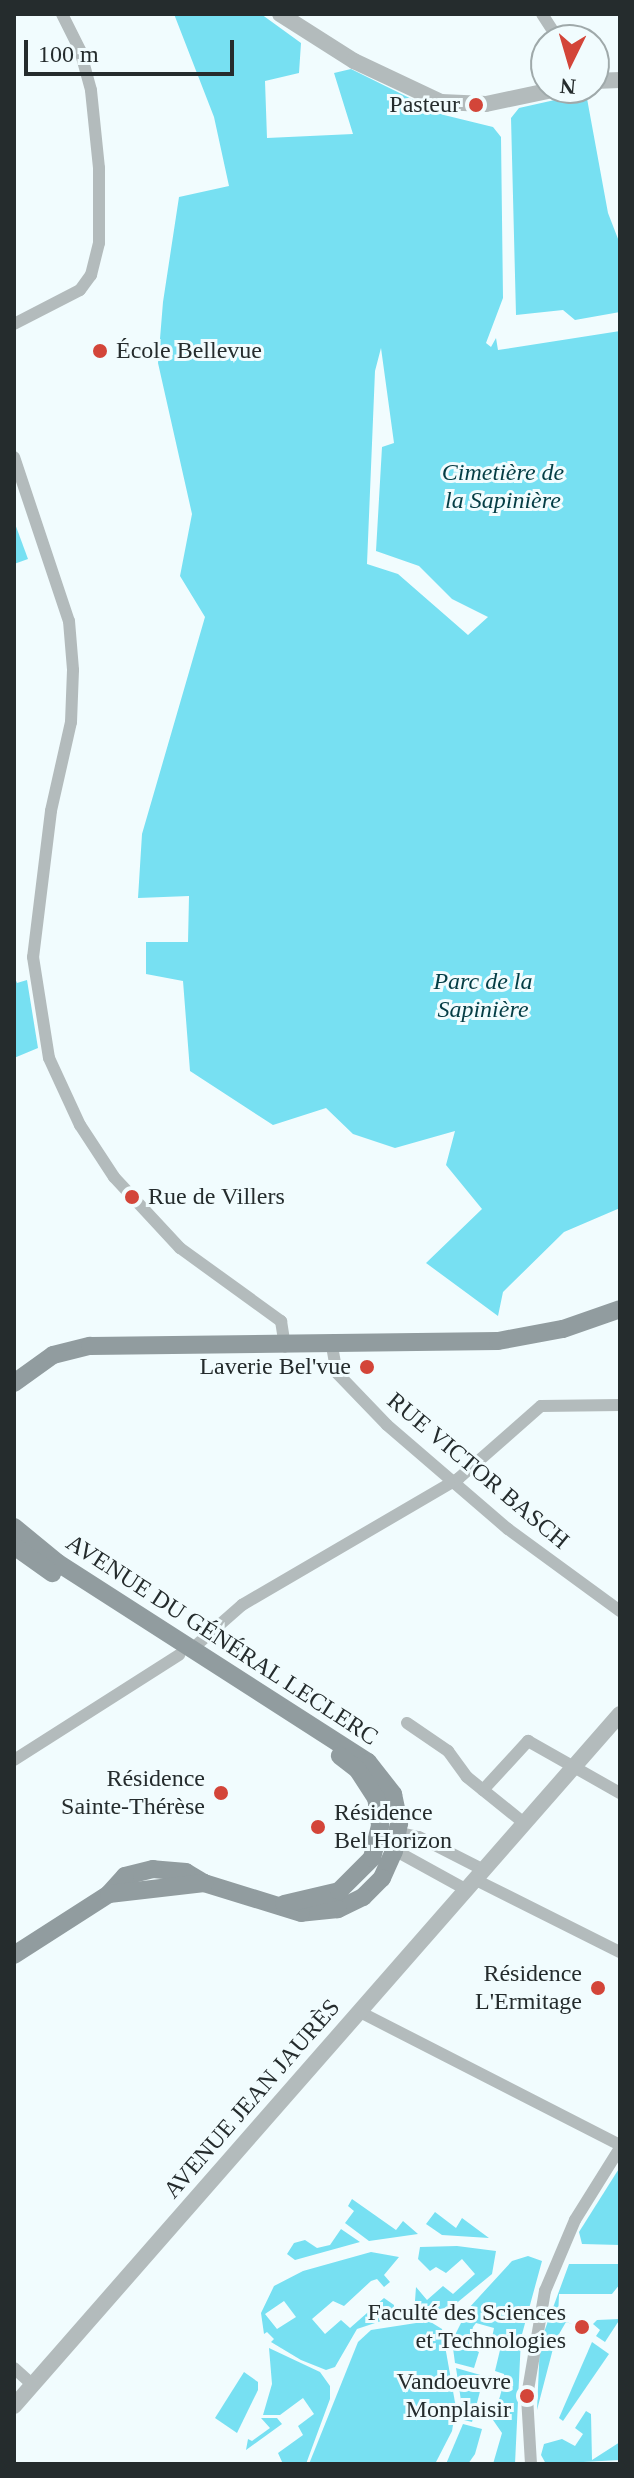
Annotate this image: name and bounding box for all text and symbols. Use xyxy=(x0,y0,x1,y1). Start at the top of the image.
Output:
scale bar xyxy=(28,24,238,74)
north arrow xyxy=(530,24,610,104)
text: 100 m xyxy=(38,41,99,67)
text: N xyxy=(559,73,577,100)
place label: Pasteur xyxy=(389,91,460,119)
marker: Pasteur xyxy=(467,96,485,114)
place label: École Bellevue xyxy=(116,337,262,365)
marker: École Bellevue xyxy=(91,342,109,360)
park label: Cimetière de la Sapinière xyxy=(442,459,564,515)
park label: Parc de la Sapinière xyxy=(433,968,533,1024)
place label: Rue de Villers xyxy=(148,1183,285,1211)
marker: Rue de Villers xyxy=(123,1188,141,1206)
place label: Laverie Bel'vue xyxy=(199,1353,351,1381)
marker: Laverie Bel'vue xyxy=(358,1358,376,1376)
street label: RUE VICTOR BASCH xyxy=(381,1386,575,1556)
street label: AVENUE DU GÉNÉRAL LECLERC xyxy=(60,1528,384,1752)
place label: Résidence Sainte-Thérèse xyxy=(61,1765,205,1821)
marker: Résidence Sainte-Thérèse xyxy=(212,1784,230,1802)
place label: Résidence Bel Horizon xyxy=(334,1799,452,1855)
marker: Résidence Bel Horizon xyxy=(309,1818,327,1836)
place label: Résidence L'Ermitage xyxy=(475,1960,582,2016)
marker: Résidence L'Ermitage xyxy=(589,1979,607,1997)
street label: AVENUE JEAN JAURÈS xyxy=(158,1994,346,2204)
place label: Faculté des Sciences et Technologies xyxy=(367,2299,566,2355)
marker: Faculté des Sciences et Technologies xyxy=(573,2318,591,2336)
place label: Vandoeuvre Monplaisir xyxy=(396,2368,511,2424)
marker: Vandoeuvre Monplaisir xyxy=(518,2387,536,2405)

